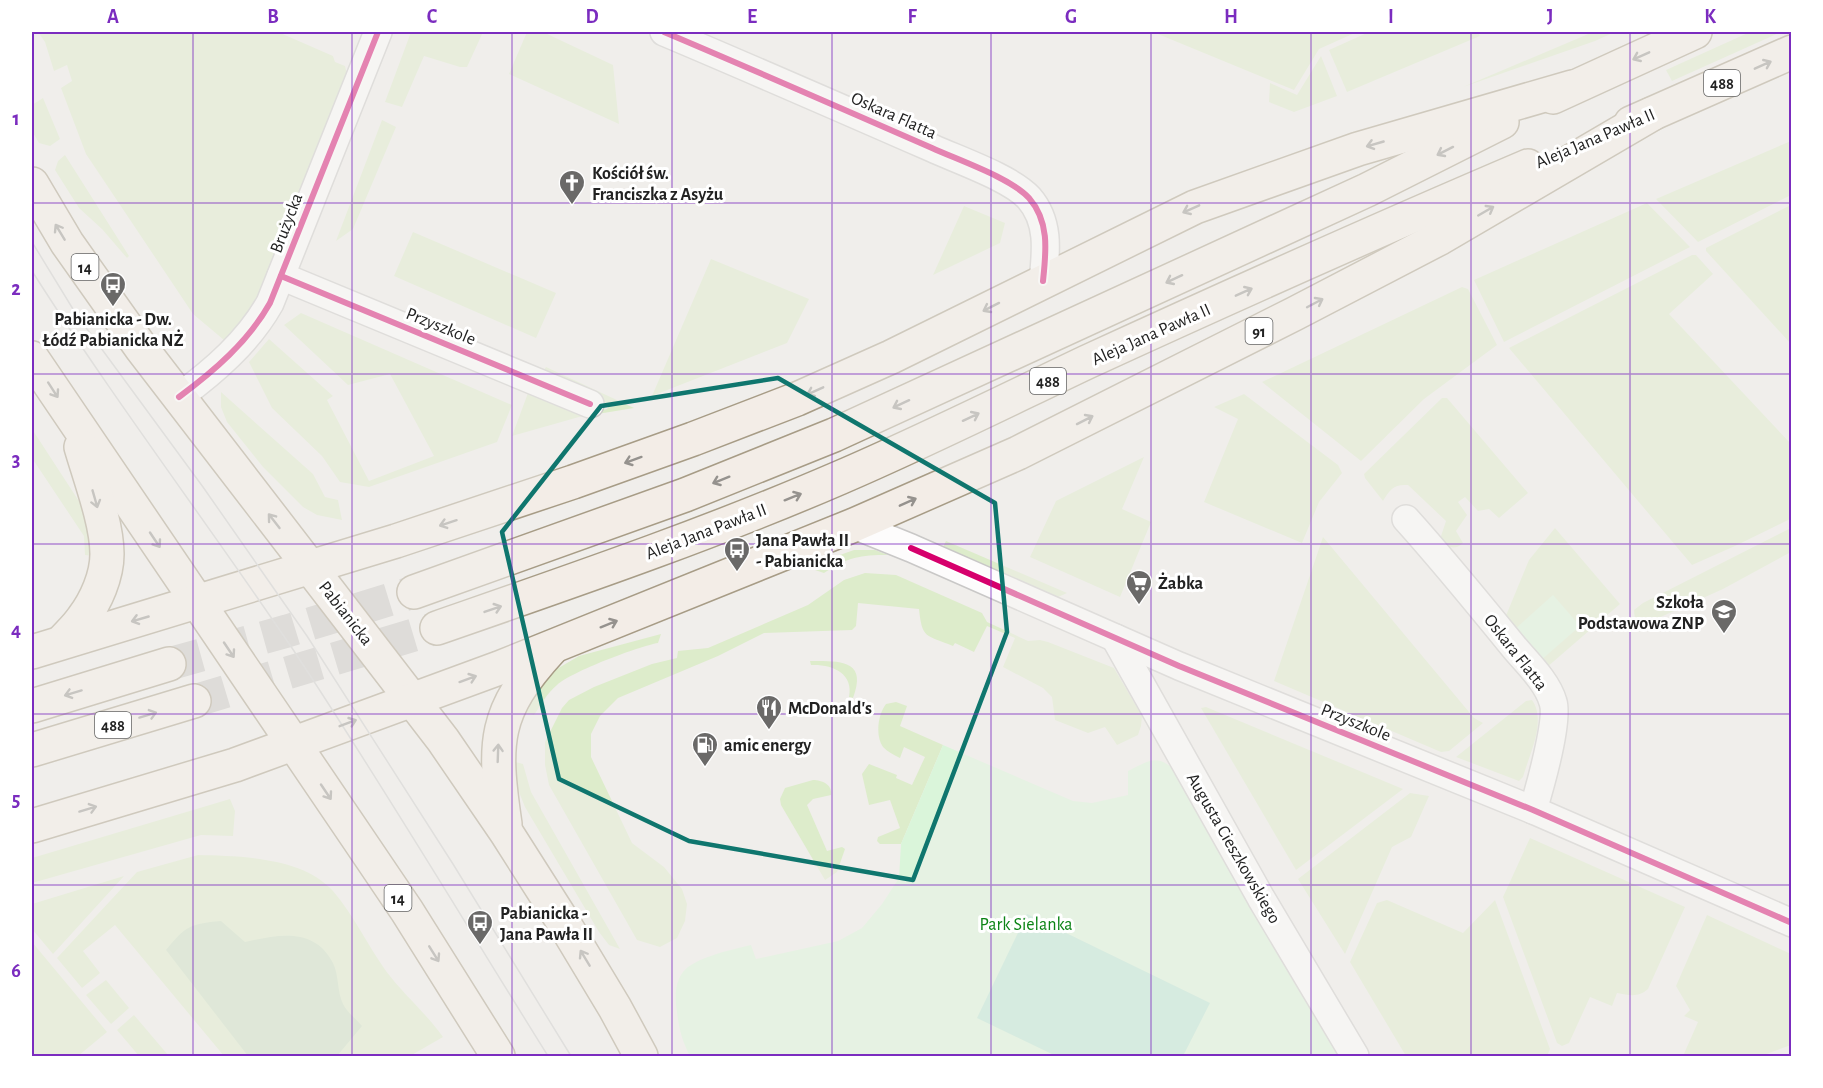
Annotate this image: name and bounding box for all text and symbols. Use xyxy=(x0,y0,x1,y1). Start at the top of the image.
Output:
text: A xyxy=(107,7,119,27)
text: B xyxy=(267,7,279,27)
text: C xyxy=(427,7,438,27)
text: D xyxy=(585,7,599,27)
text: E xyxy=(747,7,757,27)
text: F xyxy=(907,7,917,27)
text: G xyxy=(1065,7,1077,27)
text: H xyxy=(1224,7,1238,27)
text: I xyxy=(1388,7,1394,27)
text: J xyxy=(1547,7,1553,27)
text: K xyxy=(1704,7,1716,27)
one-way arrow xyxy=(1633,50,1651,62)
one-way arrow xyxy=(1753,59,1772,70)
road number: 488 xyxy=(1704,70,1740,96)
street label: Oskara Flatta xyxy=(848,89,939,143)
street label: Aleja Jana Pawła II xyxy=(1533,106,1658,172)
text: 1 xyxy=(12,109,20,129)
one-way arrow xyxy=(1366,139,1385,150)
one-way arrow xyxy=(1437,145,1454,157)
place label: Kościół św. Franciszka z Asyżu xyxy=(592,165,724,204)
church icon: Kościół św. Franciszka z Asyżu xyxy=(557,168,587,206)
street label: Brużycka xyxy=(267,191,307,256)
one-way arrow xyxy=(1183,204,1201,216)
one-way arrow xyxy=(1477,205,1495,216)
one-way arrow xyxy=(54,224,66,241)
road number: 14 xyxy=(72,254,98,280)
bus stop icon: Pabianicka - Dw. Łódź Pabianicka NŻ xyxy=(98,270,128,308)
one-way arrow xyxy=(1165,274,1183,286)
text: 2 xyxy=(11,279,21,299)
one-way arrow xyxy=(1234,285,1252,297)
one-way arrow xyxy=(1305,297,1323,308)
street label: Aleja Jana Pawła II xyxy=(1089,301,1213,369)
one-way arrow xyxy=(983,302,1001,313)
street label: Przyszkole xyxy=(403,305,478,349)
place label: Pabianicka - Dw. Łódź Pabianicka NŻ xyxy=(42,311,184,350)
road number: 91 xyxy=(1246,318,1272,344)
road number: 488 xyxy=(1030,368,1066,394)
one-way arrow xyxy=(47,381,59,398)
one-way arrow xyxy=(807,386,825,397)
one-way arrow xyxy=(892,399,911,410)
one-way arrow xyxy=(962,411,980,423)
one-way arrow xyxy=(1075,413,1093,425)
text: 3 xyxy=(12,450,20,470)
one-way arrow xyxy=(624,456,643,467)
one-way arrow xyxy=(713,475,731,486)
one-way arrow xyxy=(90,489,102,508)
one-way arrow xyxy=(783,491,802,502)
one-way arrow xyxy=(898,496,916,507)
street label: Aleja Jana Pawła II xyxy=(643,501,769,563)
one-way arrow xyxy=(267,513,280,529)
one-way arrow xyxy=(439,519,458,530)
one-way arrow xyxy=(149,531,161,547)
place label: Jana Pawła II - Pabianicka xyxy=(756,532,849,571)
bus stop icon: Jana Pawła II - Pabianicka xyxy=(722,535,752,573)
supermarket icon: Żabka xyxy=(1124,568,1154,606)
place label: Żabka xyxy=(1158,572,1204,593)
street label: Pabianicka xyxy=(315,578,376,649)
place label: Szkoła Podstawowa ZNP xyxy=(1578,594,1704,633)
school or university icon: Szkoła Podstawowa ZNP xyxy=(1709,597,1739,635)
one-way arrow xyxy=(483,602,501,613)
street label: Oskara Flatta xyxy=(1480,611,1550,694)
one-way arrow xyxy=(131,614,150,625)
one-way arrow xyxy=(599,618,618,629)
text: 4 xyxy=(11,620,21,640)
one-way arrow xyxy=(223,641,235,657)
one-way arrow xyxy=(458,673,477,684)
one-way arrow xyxy=(64,688,83,699)
restaurant icon: McDonald's xyxy=(754,693,784,731)
place label: McDonald's xyxy=(788,700,872,718)
street label: Przyszkole xyxy=(1318,701,1393,745)
one-way arrow xyxy=(138,709,157,720)
road number: 488 xyxy=(95,712,131,738)
one-way arrow xyxy=(338,717,357,728)
fuel station icon: amic energy xyxy=(690,730,720,768)
place label: amic energy xyxy=(724,737,812,755)
one-way arrow xyxy=(493,743,504,763)
street label: Augusta Cieszkowskiego xyxy=(1183,770,1284,927)
one-way arrow xyxy=(320,783,332,800)
text: 5 xyxy=(12,790,20,810)
one-way arrow xyxy=(78,803,97,814)
road number: 14 xyxy=(384,885,412,911)
place label: Pabianicka - Jana Pawła II xyxy=(500,905,593,944)
bus stop icon: Pabianicka - Jana Pawła II xyxy=(465,908,495,946)
park label: Park Sielanka xyxy=(979,916,1073,934)
one-way arrow xyxy=(428,946,440,962)
one-way arrow xyxy=(578,950,590,967)
text: 6 xyxy=(11,961,21,981)

